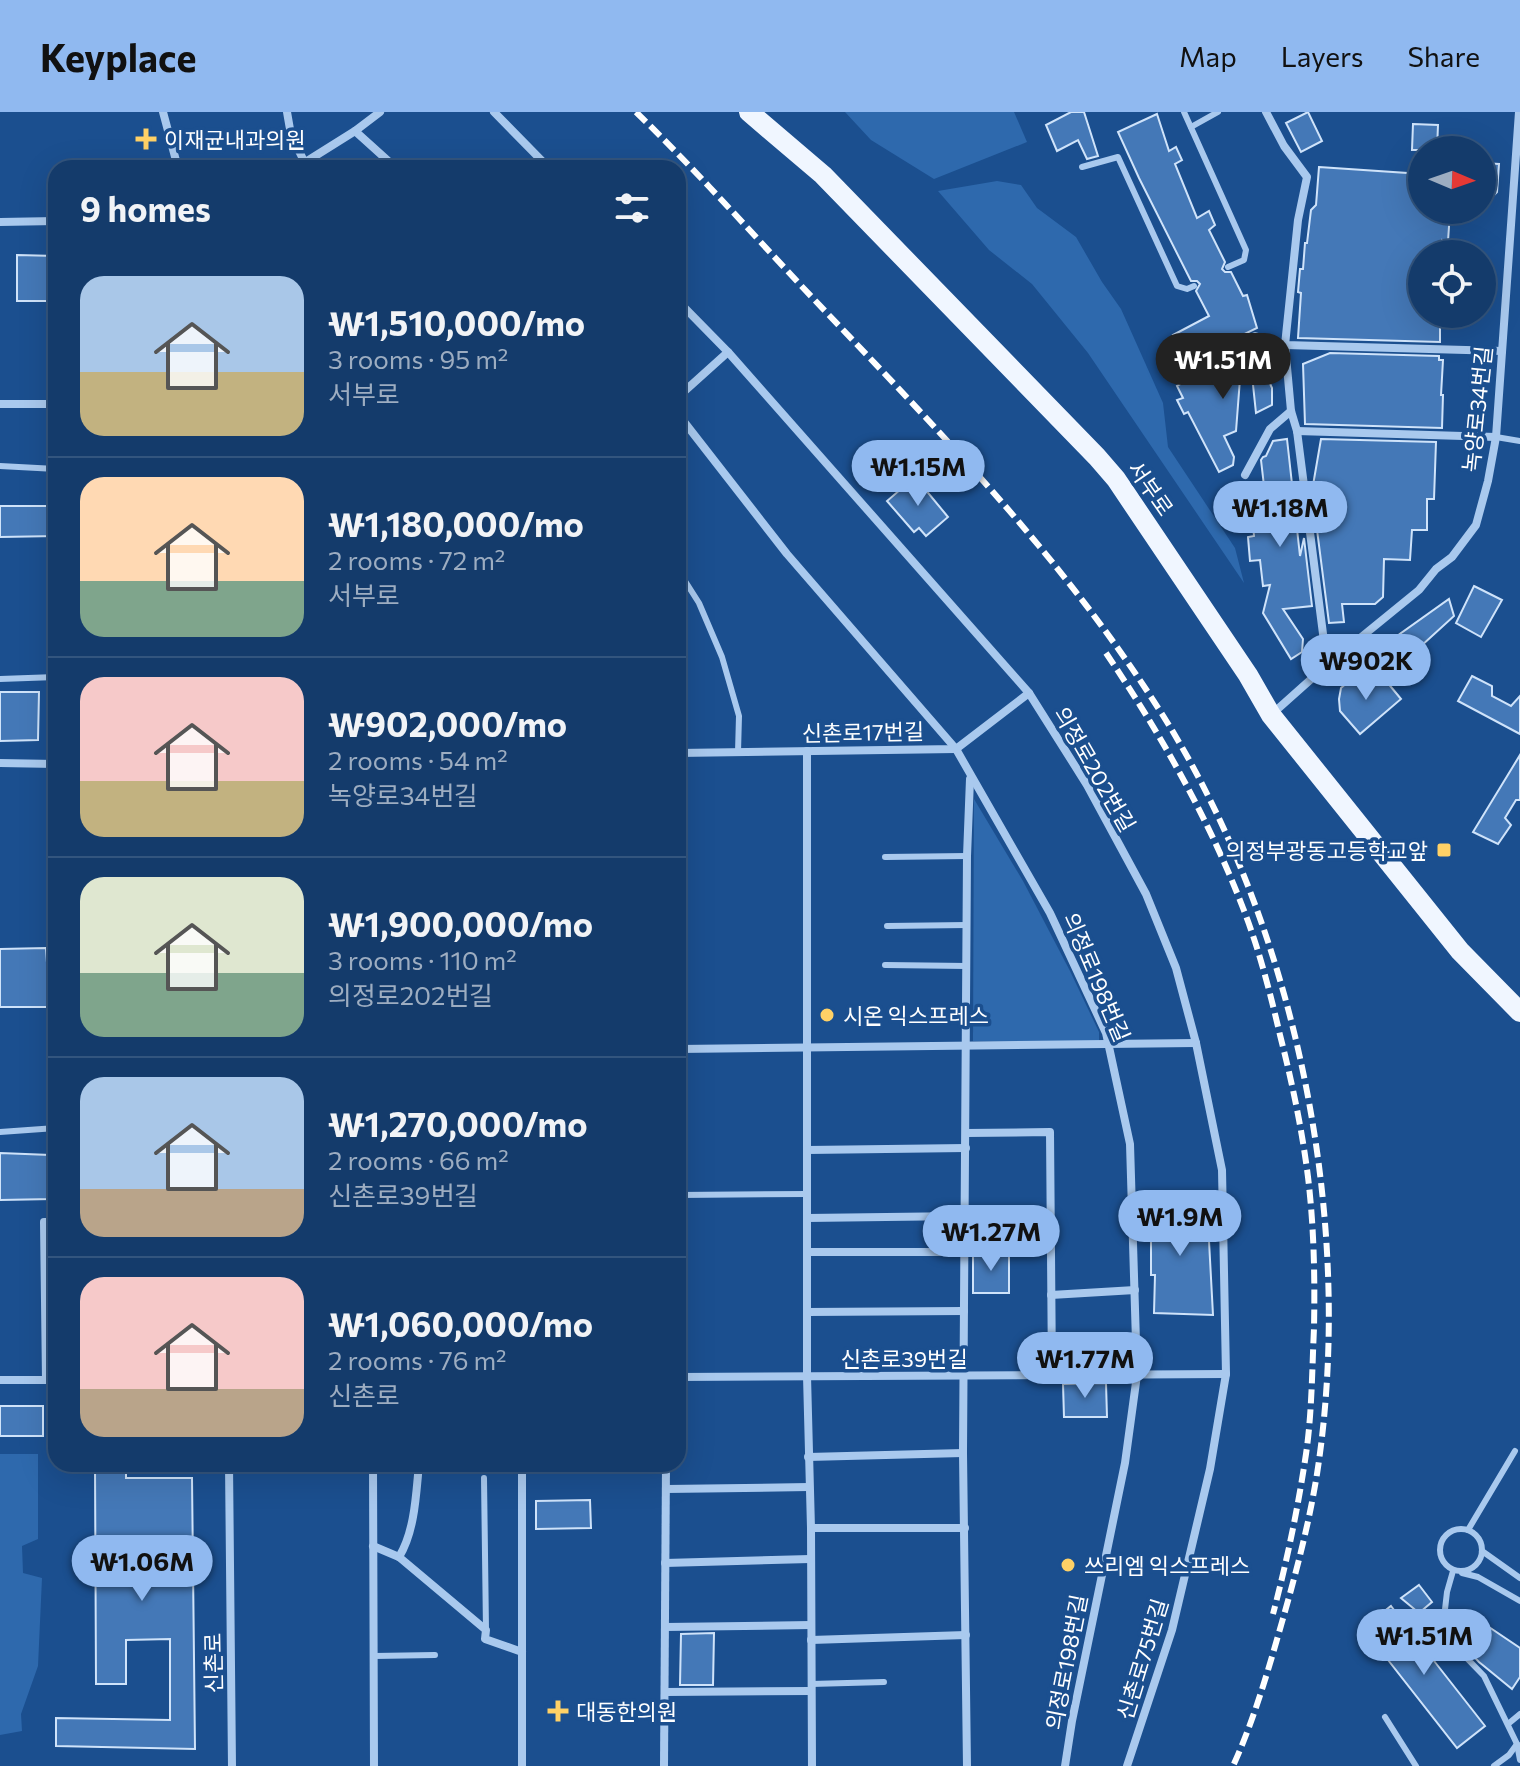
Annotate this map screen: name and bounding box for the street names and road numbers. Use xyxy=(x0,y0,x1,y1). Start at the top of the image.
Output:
street label: 녹양로34번길 xyxy=(1457,344,1497,474)
street label: 서부로 xyxy=(1123,455,1179,521)
street label: 의정로202번길 xyxy=(1048,702,1142,836)
street label: 신촌로17번길 xyxy=(802,717,924,747)
street label: 의정로198번길 xyxy=(1058,909,1136,1045)
street label: 신촌로39번길 xyxy=(840,1345,968,1372)
street label: 의정로198번길 xyxy=(1040,1592,1092,1732)
street label: 신촌로75번길 xyxy=(1111,1595,1173,1723)
street label: 신촌로 xyxy=(199,1632,227,1694)

